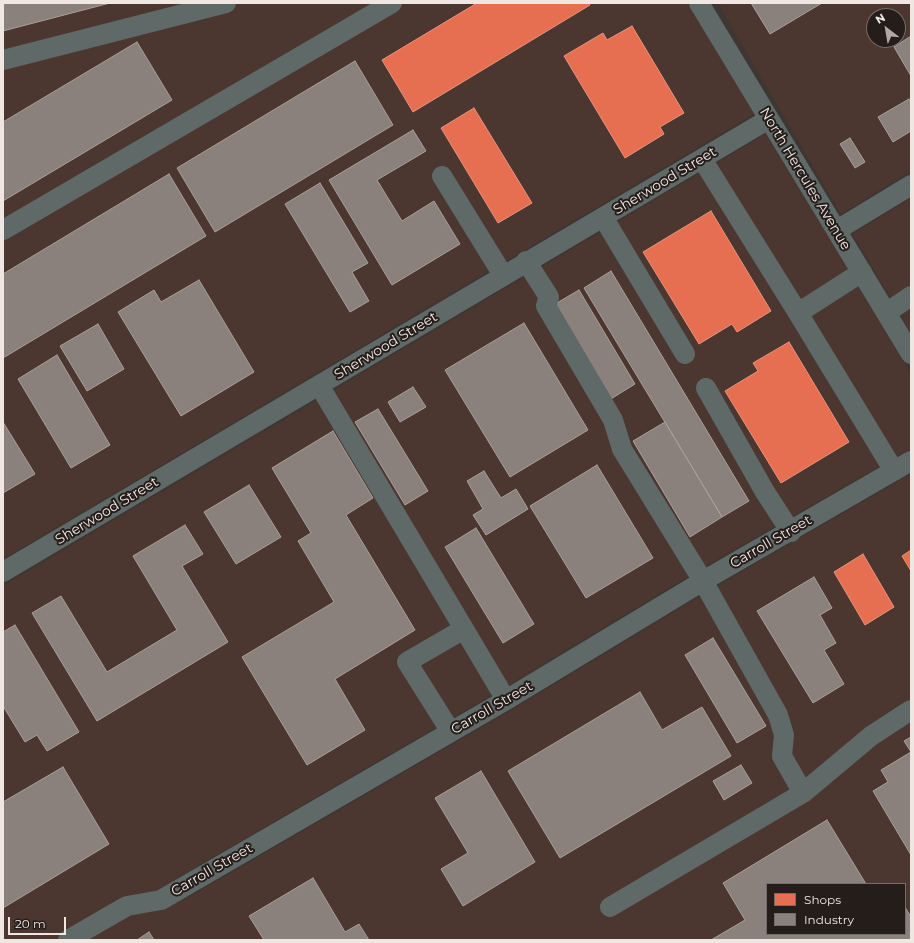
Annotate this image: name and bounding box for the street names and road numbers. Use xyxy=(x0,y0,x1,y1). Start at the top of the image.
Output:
street label: North Hercules Avenue xyxy=(756,105,854,253)
street label: Sherwood Street xyxy=(610,144,720,218)
street label: Sherwood Street xyxy=(331,309,441,383)
street label: Sherwood Street xyxy=(52,474,162,548)
street label: Carroll Street xyxy=(727,512,815,572)
street label: Carroll Street xyxy=(448,678,536,738)
street label: Carroll Street xyxy=(168,840,256,900)

